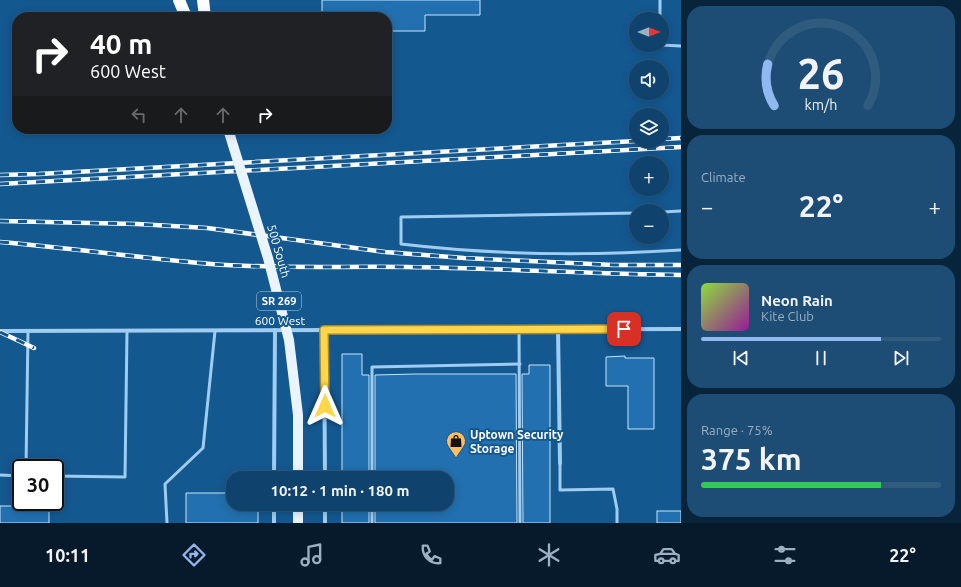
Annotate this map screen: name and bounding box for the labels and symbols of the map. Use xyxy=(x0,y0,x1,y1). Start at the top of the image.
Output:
north arrow xyxy=(629,12,669,52)
street label: 500 South xyxy=(265,223,293,279)
road number: SR 269 xyxy=(257,292,301,310)
pin xyxy=(607,312,641,346)
street label: 600 West xyxy=(255,314,306,327)
position arrow xyxy=(304,385,346,427)
place label: Uptown Security Storage xyxy=(470,428,564,455)
shop icon: Uptown Security Storage xyxy=(445,430,467,458)
speed limit sign: 30 xyxy=(12,459,64,511)

